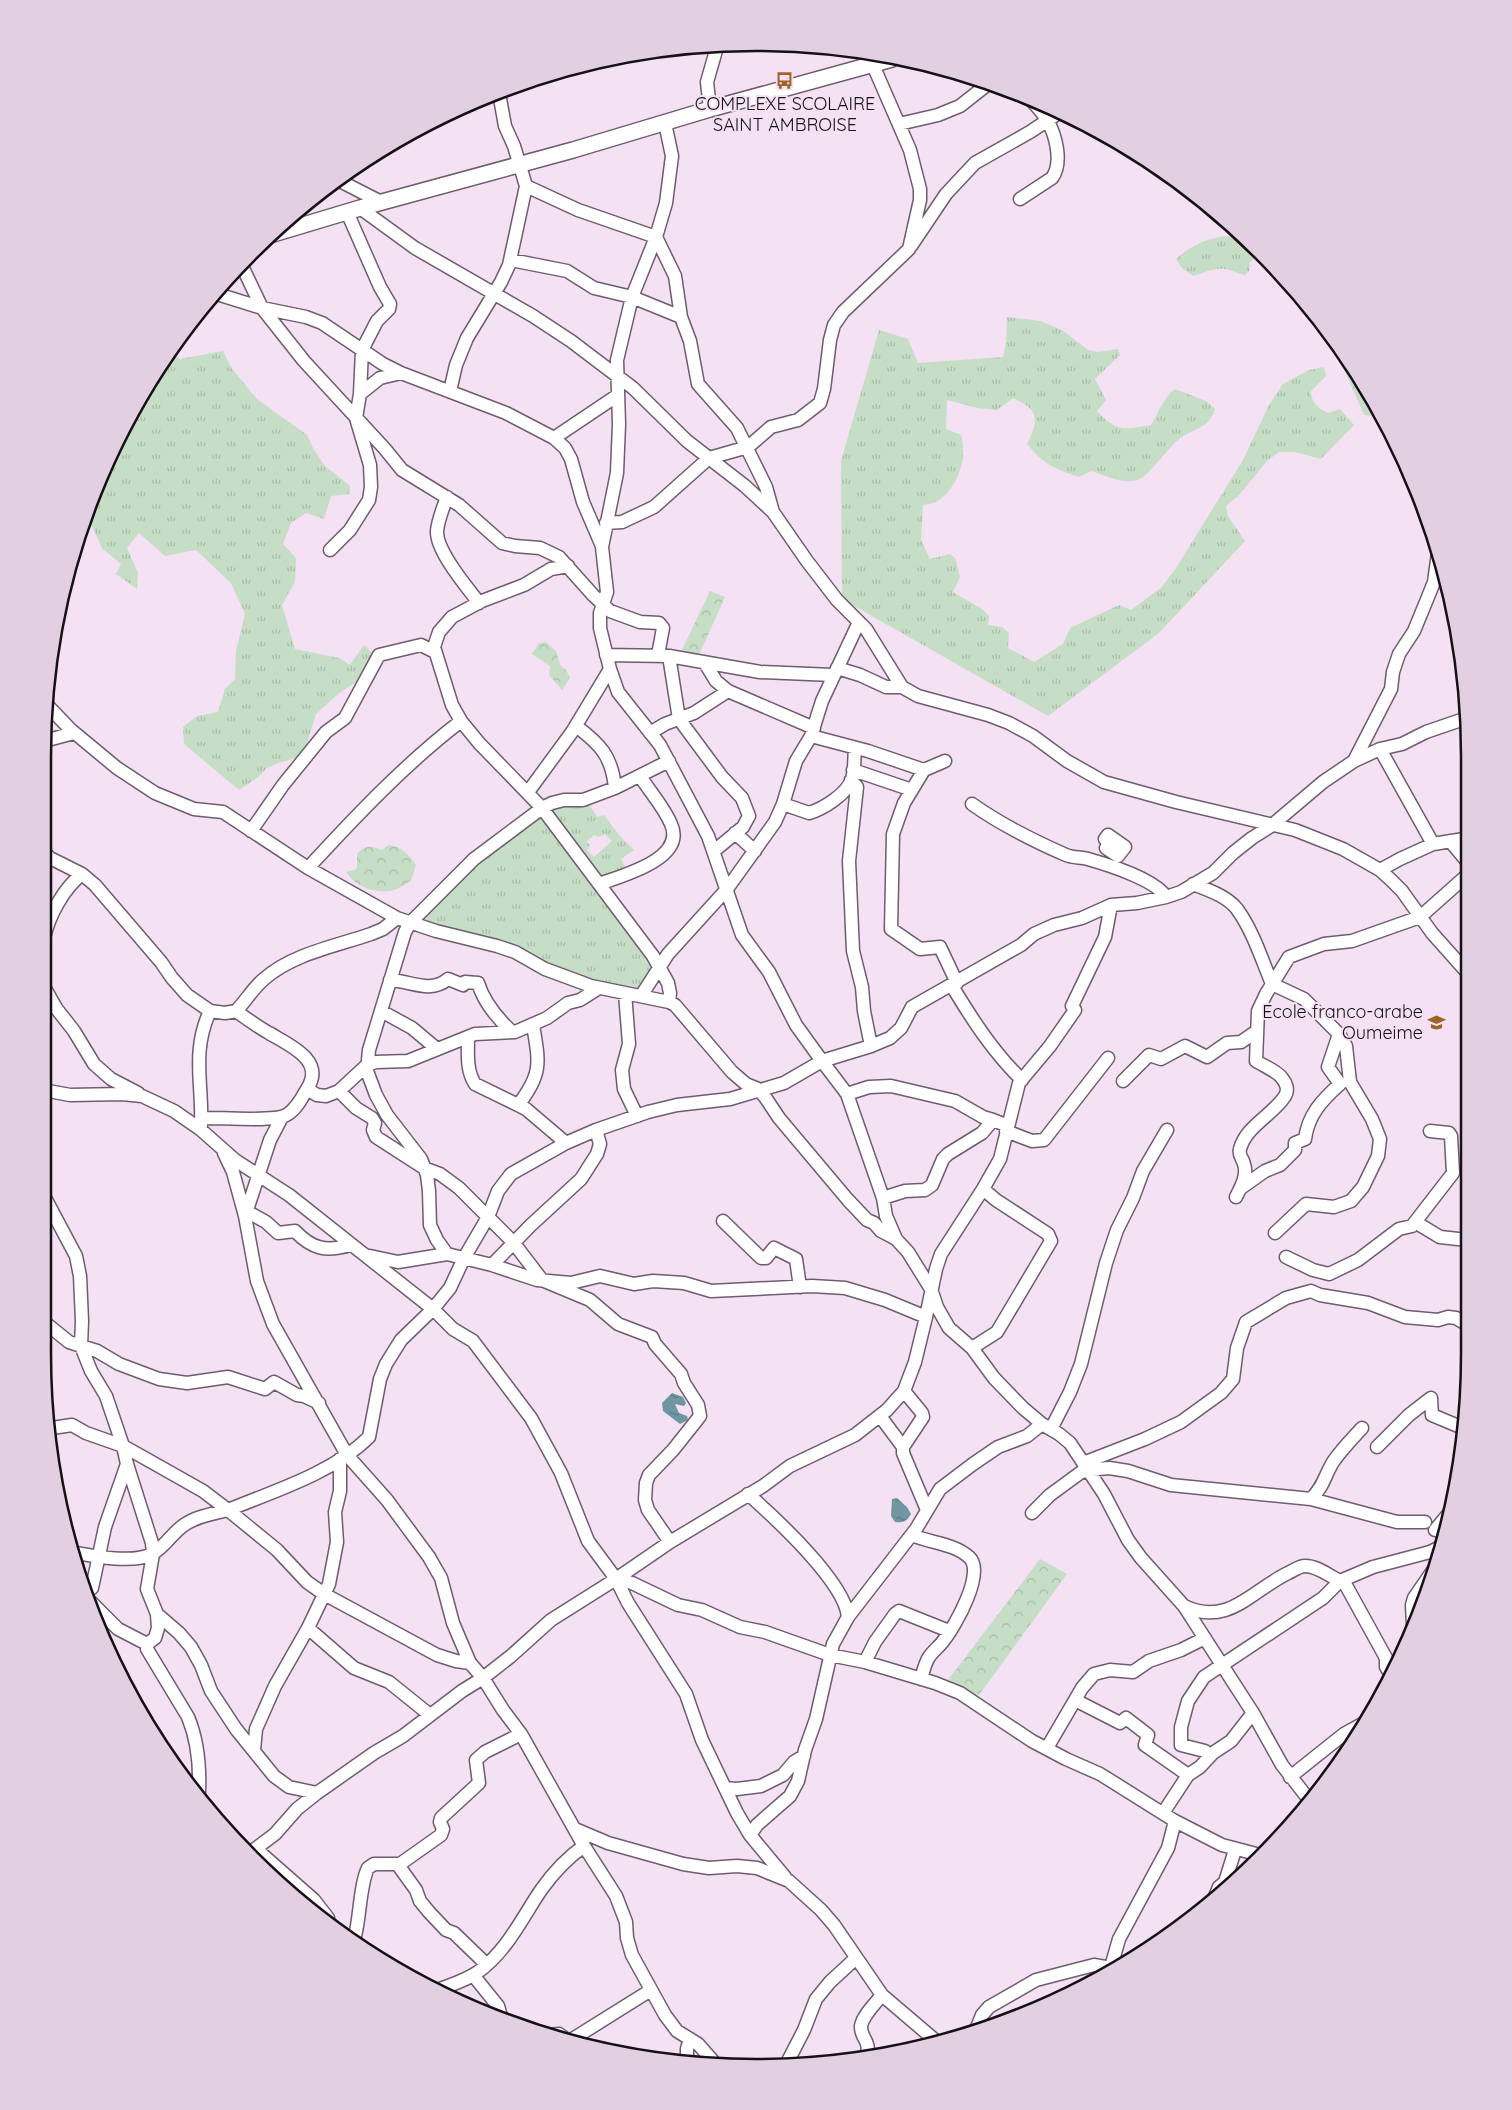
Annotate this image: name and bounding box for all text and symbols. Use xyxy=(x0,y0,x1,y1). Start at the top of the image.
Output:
bus stop icon: COMPLEXE SCOLAIRE SAINT AMBROISE xyxy=(775,71,795,91)
place label: COMPLEXE SCOLAIRE SAINT AMBROISE xyxy=(695,92,875,136)
place label: Ecole franco-arabe Oumeime xyxy=(1262,1000,1423,1044)
school or university icon: Ecole franco-arabe Oumeime xyxy=(1427,1012,1447,1032)

